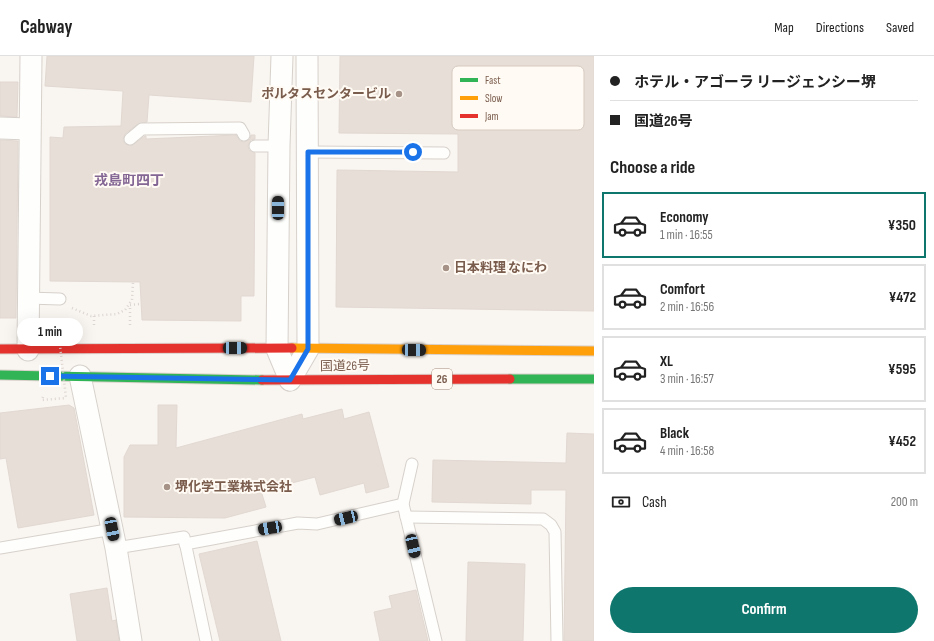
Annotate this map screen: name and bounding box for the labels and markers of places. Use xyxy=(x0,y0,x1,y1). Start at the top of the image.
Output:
place label: ポルタスセンタービル xyxy=(261,86,391,102)
marker: ポルタスセンタービル xyxy=(394,89,404,99)
place label: 日本料理 なにわ xyxy=(454,260,547,276)
marker: 日本料理 なにわ xyxy=(441,263,451,273)
place label: 堺化学工業株式会社 xyxy=(175,479,292,495)
marker: 堺化学工業株式会社 xyxy=(162,482,172,492)

